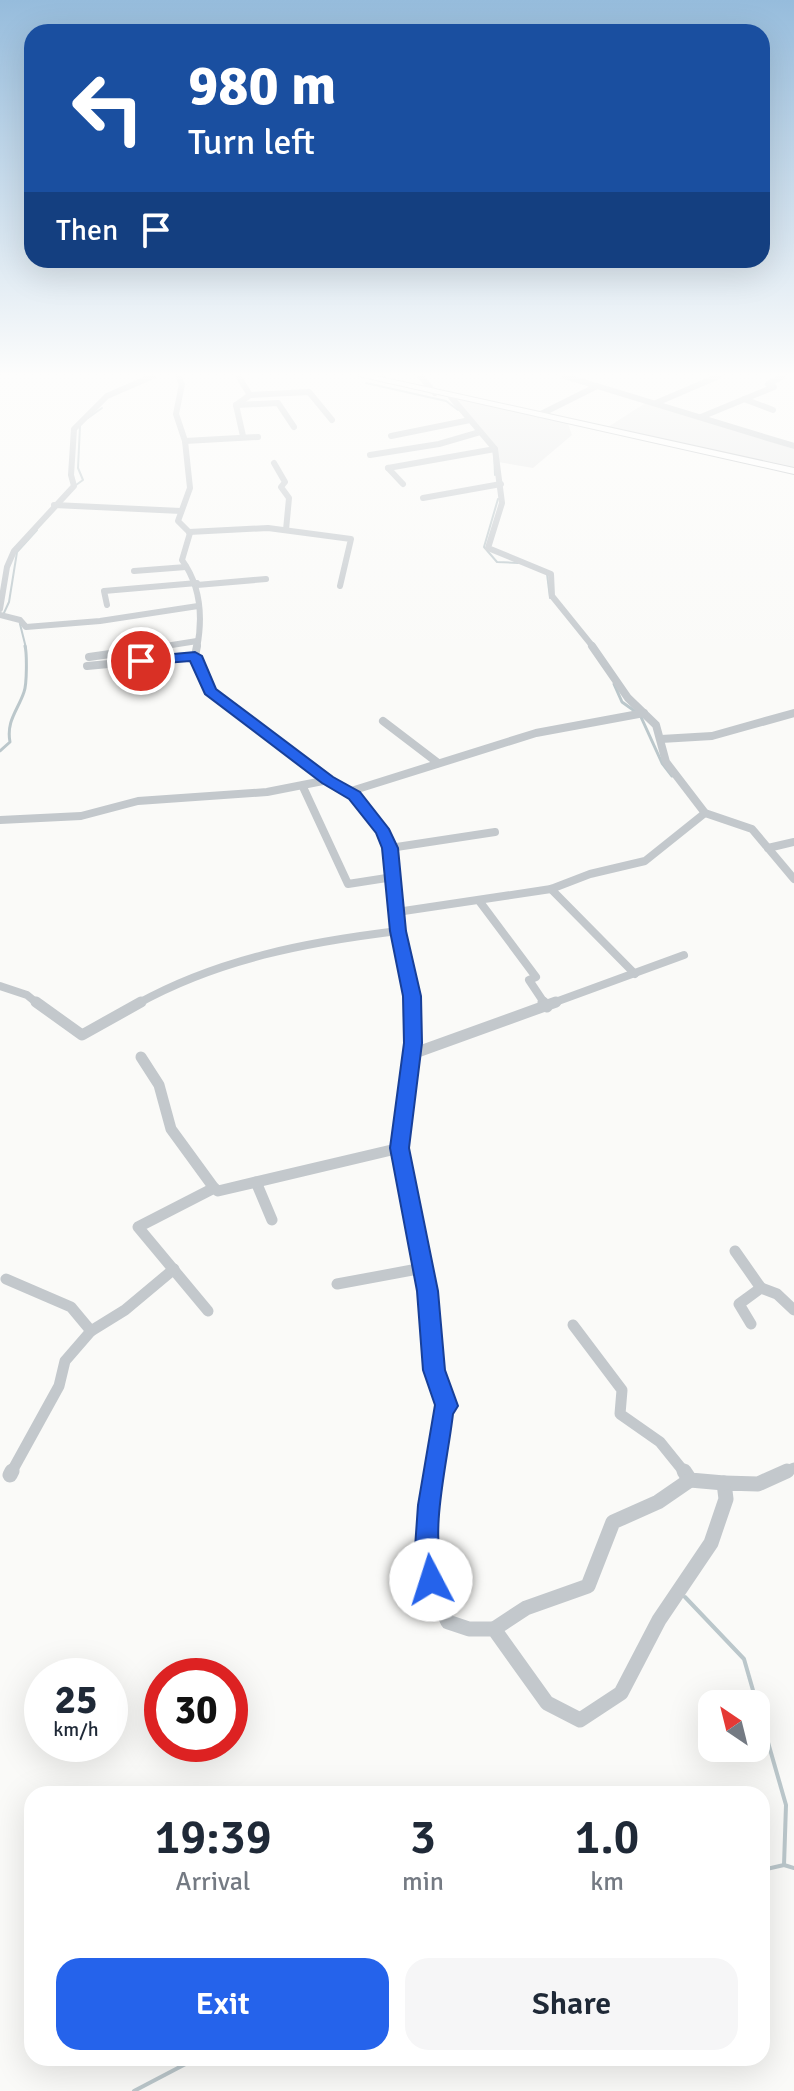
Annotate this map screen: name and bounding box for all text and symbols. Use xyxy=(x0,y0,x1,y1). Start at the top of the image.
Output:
text: 980 m xyxy=(188,51,336,120)
icon: left xyxy=(56,56,160,160)
text: Turn left xyxy=(188,120,315,165)
icon: arrive xyxy=(134,208,178,252)
text: Then xyxy=(56,212,118,249)
pin xyxy=(107,627,175,695)
icon: arrive xyxy=(119,639,163,683)
position arrow xyxy=(389,1538,473,1622)
speed limit sign: 30 xyxy=(144,1658,248,1762)
text: 25 xyxy=(54,1675,98,1725)
north arrow xyxy=(698,1690,770,1762)
map controls xyxy=(698,1690,770,1762)
text: km/h xyxy=(53,1717,99,1742)
text: 19:39 xyxy=(154,1808,272,1867)
text: 3 xyxy=(410,1808,436,1867)
text: 1.0 xyxy=(574,1808,640,1867)
text: Arrival xyxy=(176,1866,250,1898)
text: min xyxy=(402,1866,444,1898)
text: km xyxy=(590,1866,624,1898)
button: Exit xyxy=(56,1958,389,2050)
button: Share xyxy=(405,1958,738,2050)

